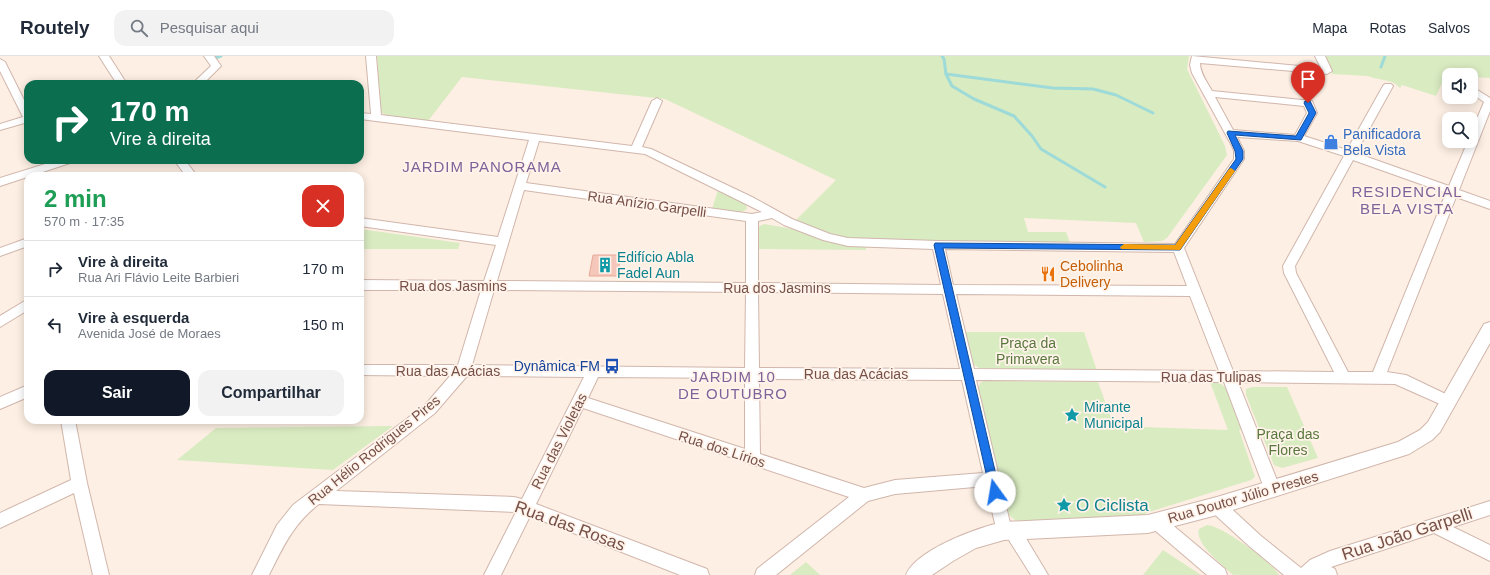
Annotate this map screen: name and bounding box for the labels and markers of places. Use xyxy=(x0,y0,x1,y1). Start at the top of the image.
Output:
pin xyxy=(1291,62,1325,103)
place label: Panificadora Bela Vista xyxy=(1343,126,1421,158)
shop icon: Panificadora Bela Vista xyxy=(1322,133,1340,151)
place label: Edifício Abla Fadel Aun xyxy=(617,249,694,281)
building icon: Edifício Abla Fadel Aun xyxy=(596,256,614,274)
place label: Cebolinha Delivery xyxy=(1060,258,1123,290)
restaurant icon: Cebolinha Delivery xyxy=(1039,265,1057,283)
bus stop icon: Dynâmica FM xyxy=(603,357,621,375)
place label: Dynâmica FM xyxy=(514,358,600,374)
place label: Mirante Municipal xyxy=(1084,399,1143,431)
place icon: Mirante Municipal xyxy=(1063,406,1081,424)
place icon: O Ciclista xyxy=(1055,496,1073,514)
place label: O Ciclista xyxy=(1076,496,1149,515)

